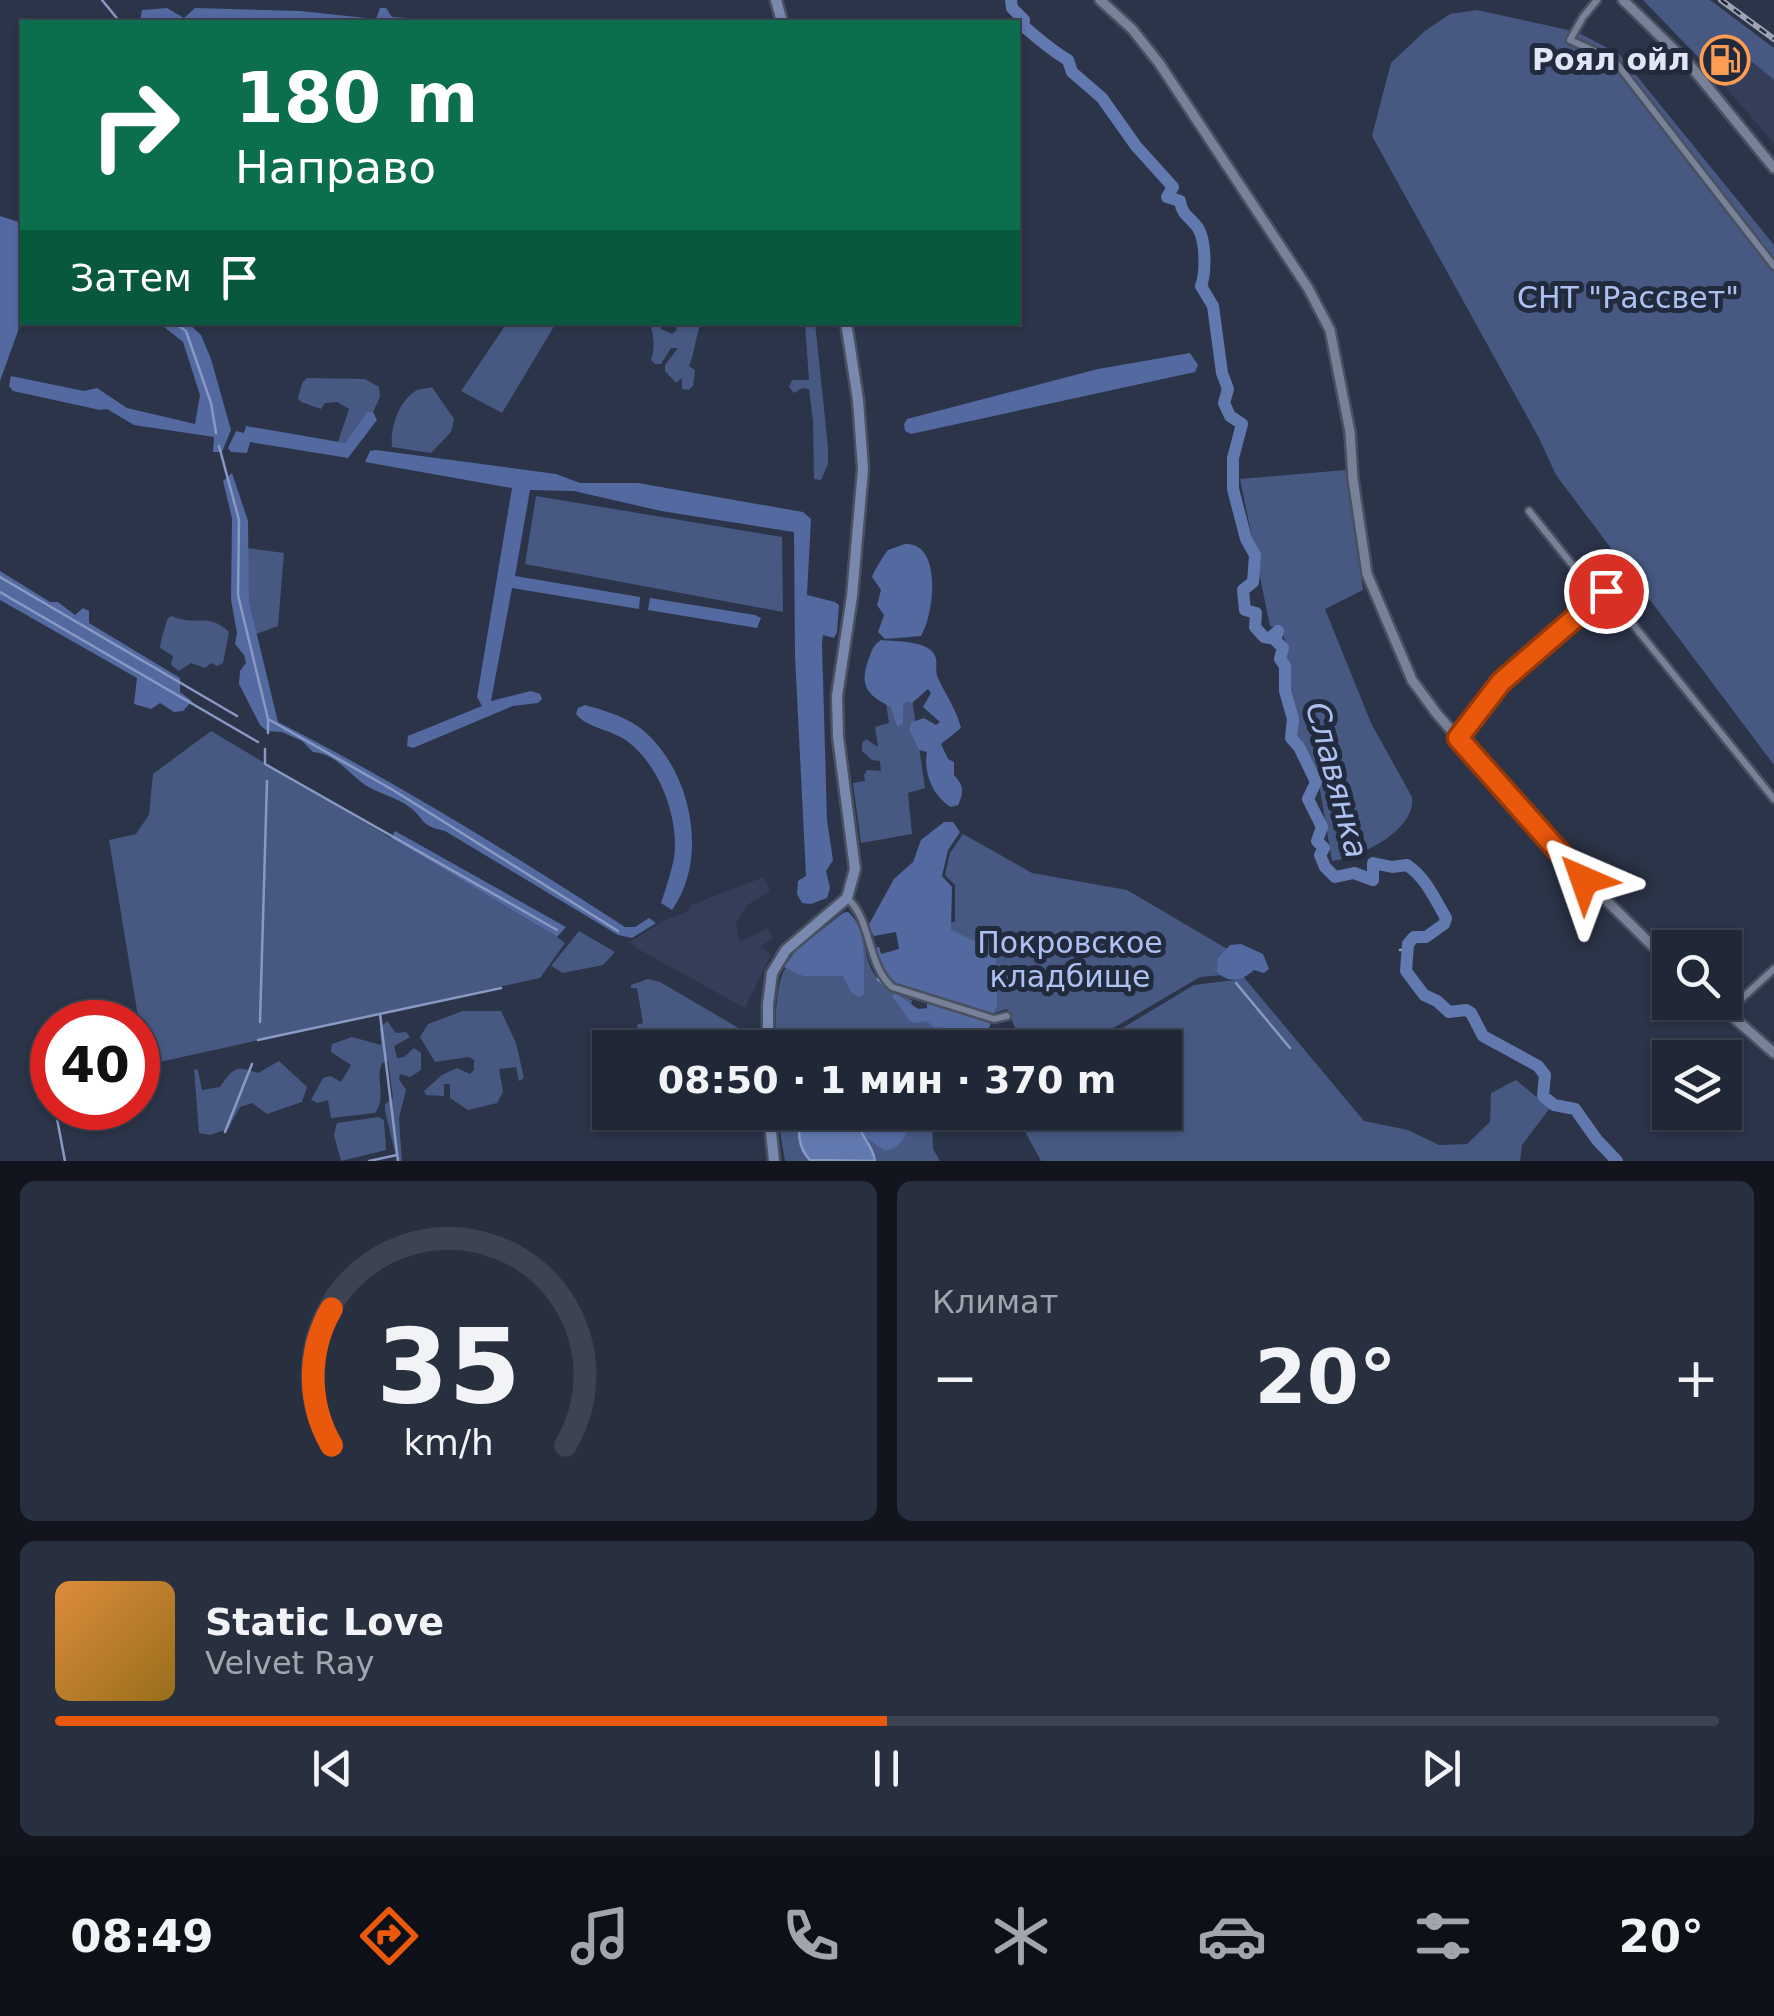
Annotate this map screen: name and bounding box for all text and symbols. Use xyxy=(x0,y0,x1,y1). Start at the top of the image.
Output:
fuel station icon: Роял ойл xyxy=(1699,34,1751,86)
place label: Роял ойл xyxy=(1532,42,1690,77)
text: 180 m xyxy=(235,57,478,139)
icon: right xyxy=(70,60,200,190)
text: Направо xyxy=(235,141,436,194)
icon: arrive xyxy=(212,250,267,305)
text: Затем xyxy=(70,256,192,300)
park label: СНТ "Рассвет" xyxy=(1517,280,1739,315)
pin xyxy=(1564,549,1649,634)
icon: arrive xyxy=(1579,564,1634,619)
water label: Славянка xyxy=(1298,698,1376,862)
position arrow xyxy=(1532,828,1636,932)
park label: Покровское кладбище xyxy=(977,925,1163,994)
map controls xyxy=(1652,930,1742,1130)
button: search xyxy=(1652,930,1742,1020)
speed limit sign: 40 xyxy=(30,1000,160,1130)
button: layers xyxy=(1652,1040,1742,1130)
text: 08:50 · 1 мин · 370 m xyxy=(658,1058,1116,1102)
text: Климат xyxy=(932,1283,1058,1321)
text: 35 xyxy=(376,1306,521,1428)
text: 20° xyxy=(1255,1333,1396,1421)
text: − xyxy=(932,1346,978,1410)
text: + xyxy=(1673,1346,1719,1410)
text: km/h xyxy=(403,1422,494,1463)
text: Static Love xyxy=(205,1600,444,1644)
text: Velvet Ray xyxy=(205,1644,374,1682)
icon: previous xyxy=(305,1741,360,1796)
icon: pause xyxy=(859,1741,914,1796)
icon: next xyxy=(1414,1741,1469,1796)
icon: directions xyxy=(354,1901,424,1971)
icon: music xyxy=(565,1901,635,1971)
icon: phone xyxy=(776,1901,846,1971)
icon: climate xyxy=(986,1901,1056,1971)
icon: car xyxy=(1197,1901,1267,1971)
icon: filters xyxy=(1408,1901,1478,1971)
text: 08:49 xyxy=(70,1910,214,1963)
text: 20° xyxy=(1619,1910,1704,1963)

